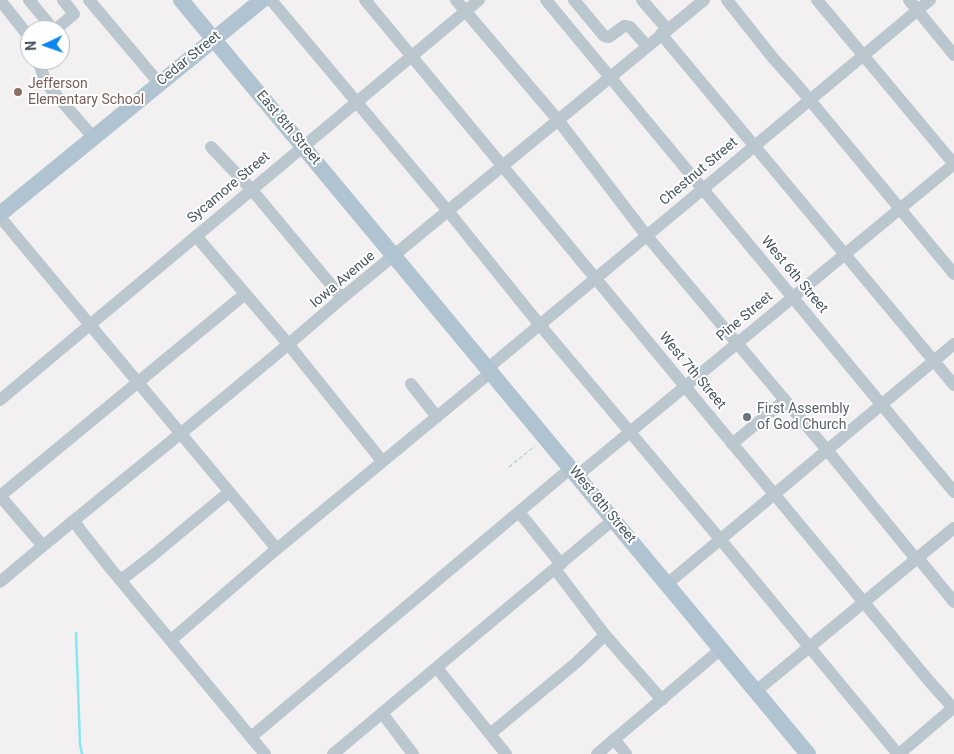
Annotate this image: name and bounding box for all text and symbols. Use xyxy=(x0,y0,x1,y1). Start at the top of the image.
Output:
north arrow xyxy=(20,20,70,70)
street label: Cedar Street xyxy=(154,28,224,90)
text: N xyxy=(23,40,39,51)
place label: Jefferson Elementary School xyxy=(28,76,144,108)
marker: Jefferson Elementary School xyxy=(12,86,24,98)
street label: East 8th Street xyxy=(252,88,324,168)
street label: Chestnut Street xyxy=(657,135,741,209)
street label: Sycamore Street xyxy=(184,149,274,227)
street label: West 6th Street xyxy=(757,233,831,317)
street label: Iowa Avenue xyxy=(307,248,379,312)
street label: Pine Street xyxy=(714,289,776,345)
street label: West 7th Street xyxy=(655,329,729,413)
place label: First Assembly of God Church xyxy=(757,401,849,434)
marker: First Assembly of God Church xyxy=(741,411,753,423)
street label: West 8th Street xyxy=(565,463,639,547)

